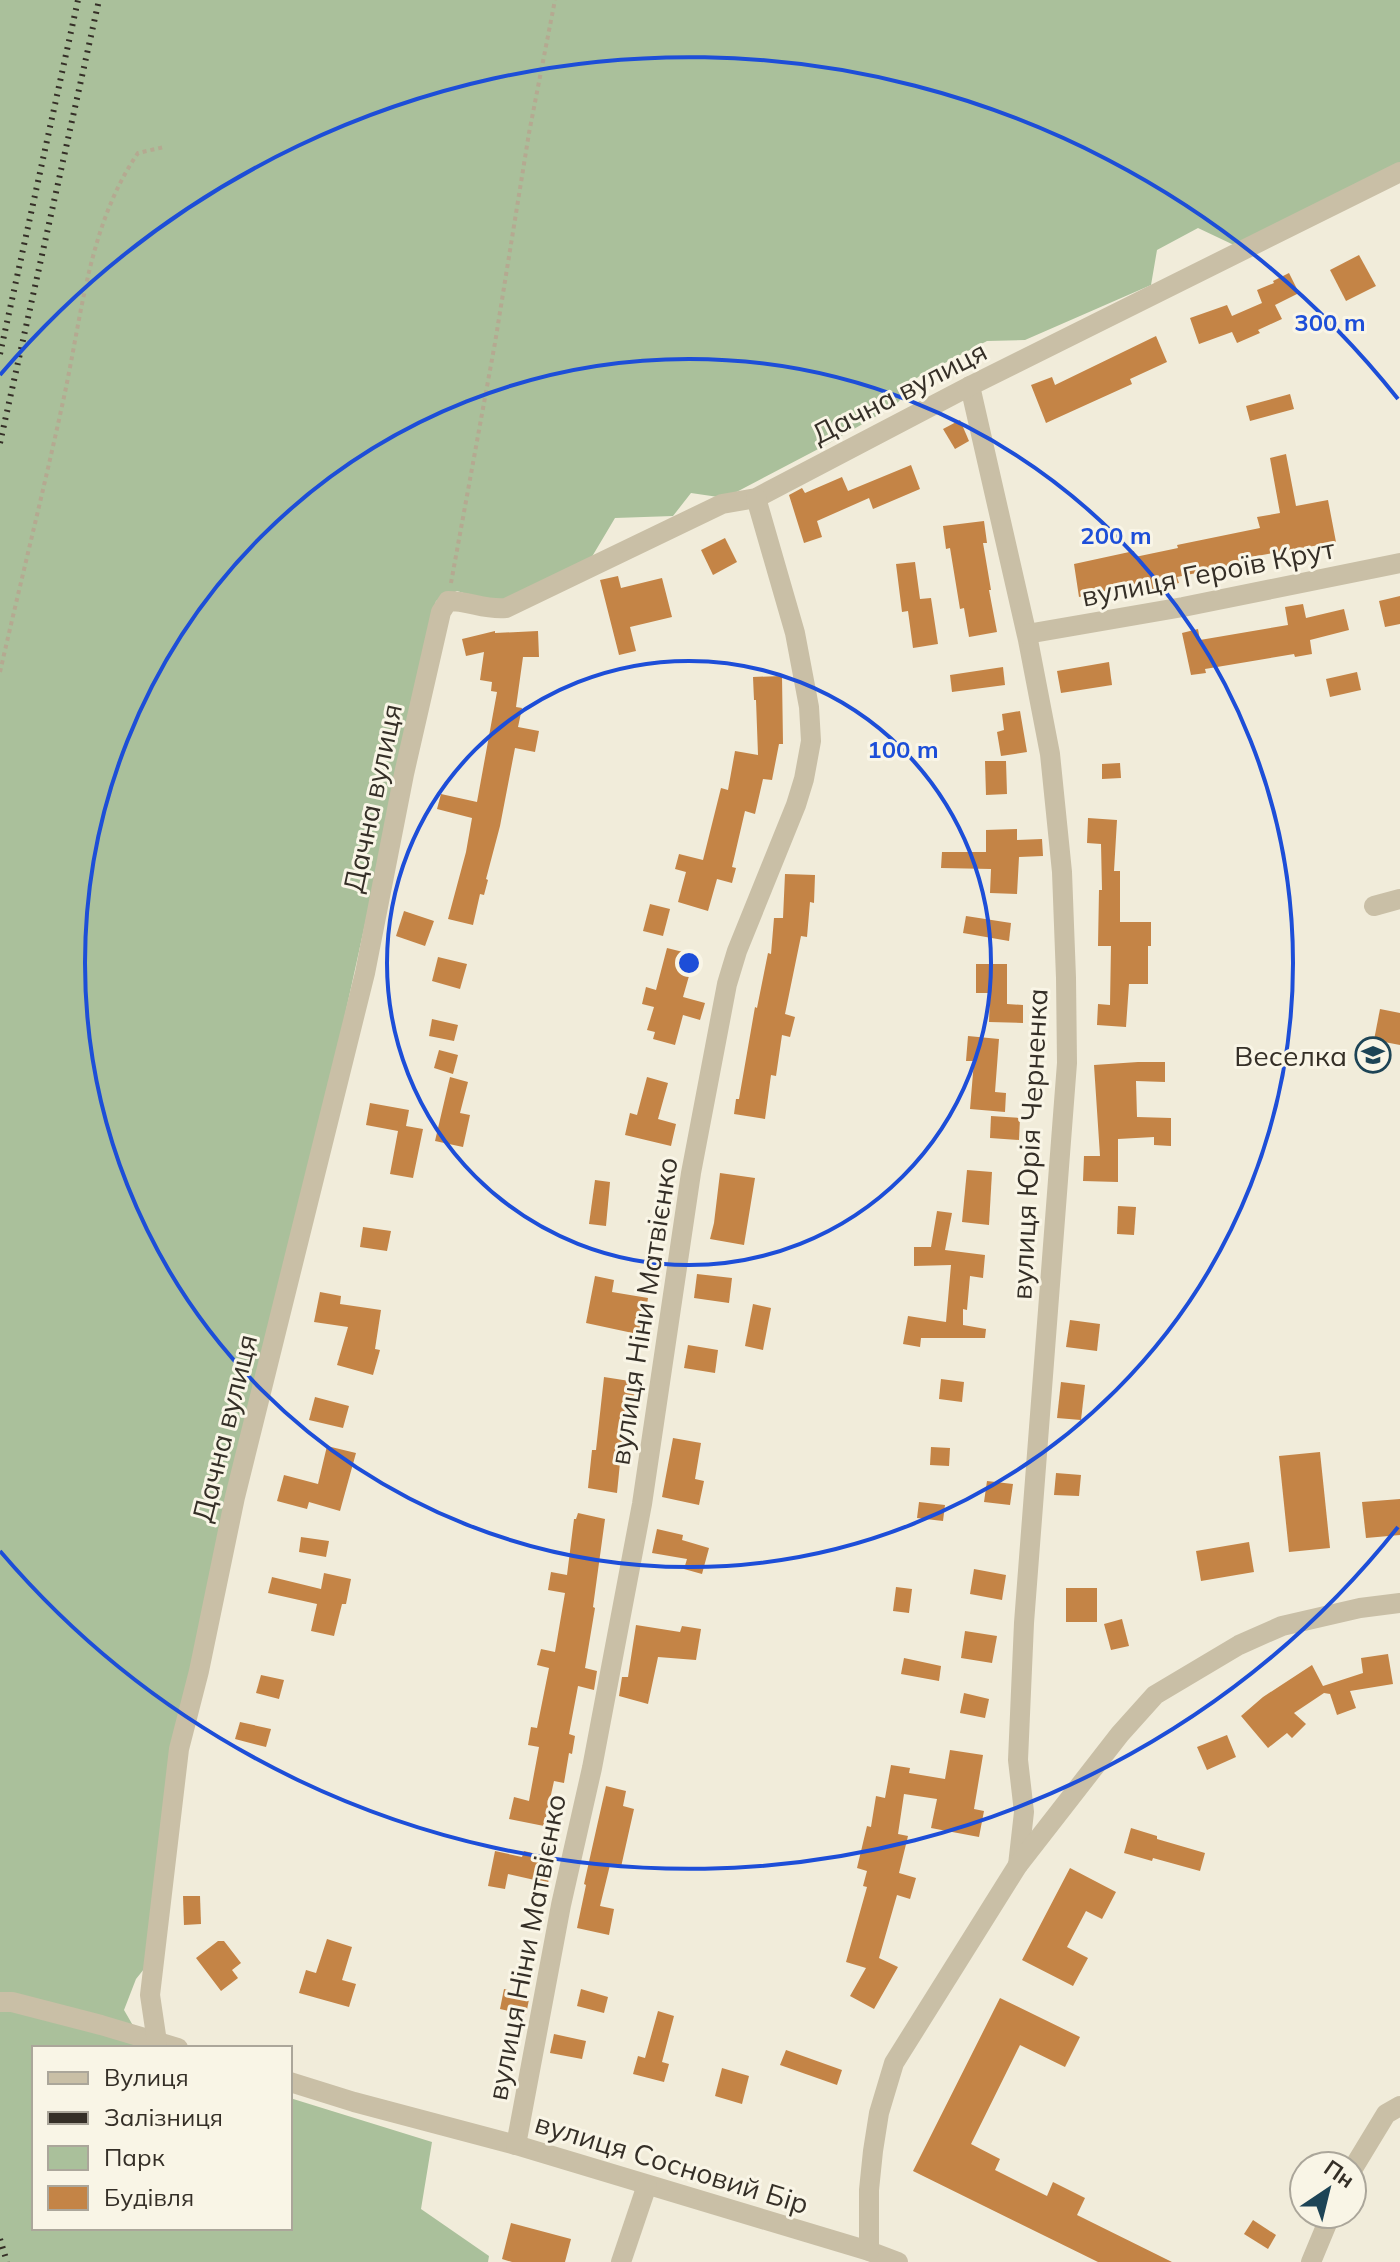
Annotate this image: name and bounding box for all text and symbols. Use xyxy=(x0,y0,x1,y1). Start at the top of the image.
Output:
text: 300 m xyxy=(1294,307,1366,337)
street label: Дачна вулиця xyxy=(806,333,992,451)
text: 200 m xyxy=(1080,520,1152,550)
street label: вулиця Героїв Крут xyxy=(1078,530,1338,614)
street label: Дачна вулиця xyxy=(335,700,409,896)
text: 100 m xyxy=(867,734,939,764)
centre of rings xyxy=(675,949,703,977)
street label: вулиця Юрія Черненка xyxy=(1003,987,1055,1301)
school or university icon: Веселка xyxy=(1354,1036,1392,1074)
place label: Веселка xyxy=(1234,1038,1347,1073)
street label: вулиця Ніни Матвієнко xyxy=(601,1155,685,1467)
street label: Дачна вулиця xyxy=(184,1331,264,1525)
street label: вулиця Ніни Матвієнко xyxy=(479,1791,573,2103)
legend xyxy=(32,2046,292,2230)
text: Вулиця xyxy=(104,2062,189,2092)
text: Залізниця xyxy=(104,2102,223,2132)
street label: вулиця Сосновий Бір xyxy=(531,2105,813,2221)
text: Парк xyxy=(104,2142,165,2172)
north arrow xyxy=(1288,2150,1368,2230)
text: Пн xyxy=(1319,2153,1360,2194)
text: Будівля xyxy=(104,2182,194,2212)

